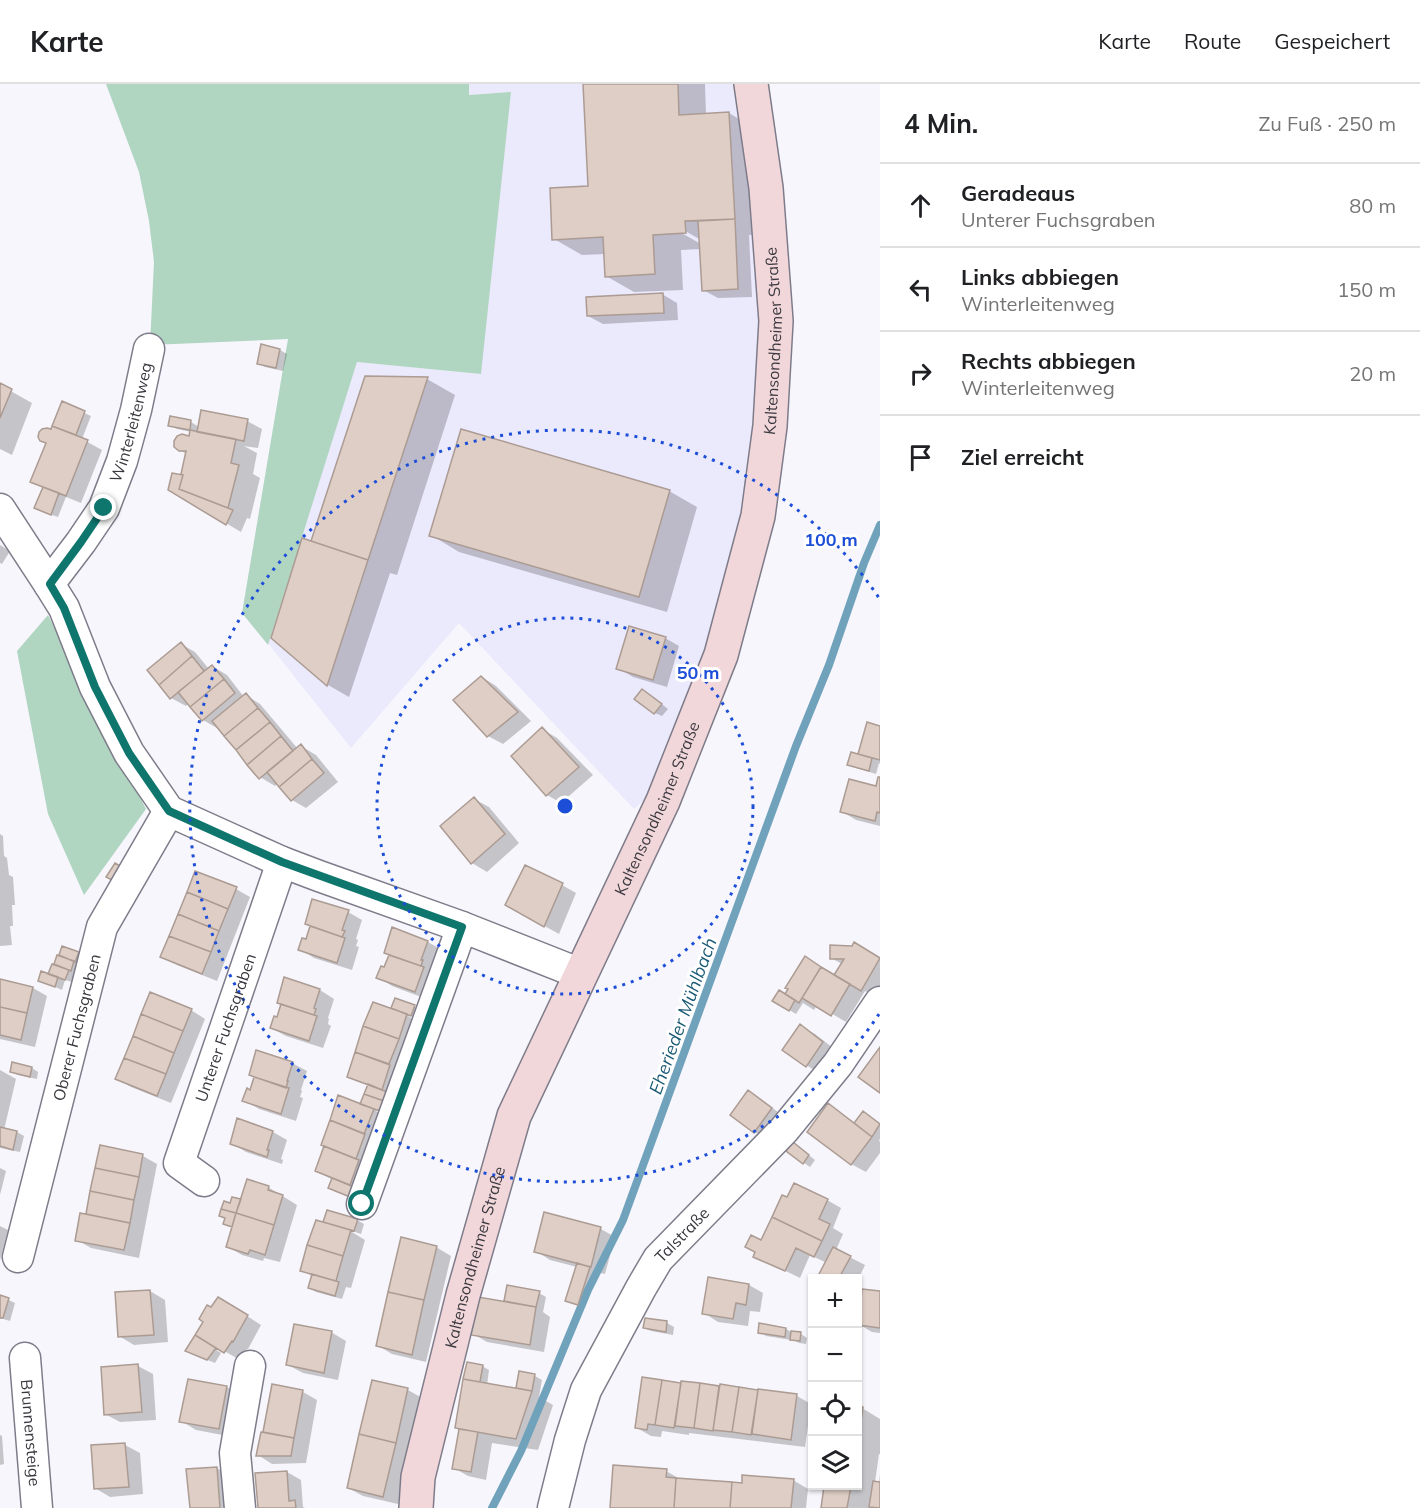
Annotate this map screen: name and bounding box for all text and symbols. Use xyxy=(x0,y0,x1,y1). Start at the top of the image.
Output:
text: Karte xyxy=(30,24,104,59)
text: Karte xyxy=(1098,28,1151,54)
text: Route xyxy=(1184,28,1241,54)
text: Gespeichert xyxy=(1274,28,1390,54)
text: 4 Min. xyxy=(904,107,978,140)
text: Zu Fuß · 250 m xyxy=(1258,111,1396,136)
text: Geradeaus xyxy=(961,179,1075,207)
icon: ahead xyxy=(904,189,937,222)
text: 80 m xyxy=(1349,193,1396,218)
text: Unterer Fuchsgraben xyxy=(961,207,1156,232)
street label: Kaltensondheimer Straße xyxy=(759,247,786,436)
text: Links abbiegen xyxy=(961,263,1119,291)
icon: left xyxy=(904,273,937,306)
text: 150 m xyxy=(1337,277,1396,302)
text: Winterleitenweg xyxy=(961,291,1115,316)
text: Rechts abbiegen xyxy=(961,347,1136,375)
icon: right xyxy=(904,357,937,390)
street label: Winterleitenweg xyxy=(105,360,156,485)
text: 20 m xyxy=(1349,361,1396,386)
text: Winterleitenweg xyxy=(961,375,1115,400)
icon: arrive xyxy=(904,441,937,474)
text: Ziel erreicht xyxy=(961,443,1084,471)
route end xyxy=(90,494,116,520)
text: 100 m xyxy=(804,528,858,551)
text: 50 m xyxy=(677,661,719,684)
street label: Kaltensondheimer Straße xyxy=(610,719,704,898)
centre of rings xyxy=(555,796,575,816)
water label: Eherieder Mühlbach xyxy=(643,934,722,1097)
street label: Unterer Fuchsgraben xyxy=(191,951,260,1104)
street label: Oberer Fuchsgraben xyxy=(48,952,105,1103)
street label: Kaltensondheimer Straße xyxy=(440,1164,509,1350)
route start xyxy=(348,1190,374,1216)
street label: Talstraße xyxy=(650,1203,713,1267)
map controls xyxy=(808,1274,862,1490)
button: + xyxy=(808,1274,862,1328)
button: − xyxy=(808,1328,862,1382)
street label: Brunnensteige xyxy=(17,1379,45,1487)
button: locate xyxy=(808,1382,862,1436)
button: layers xyxy=(808,1436,862,1490)

